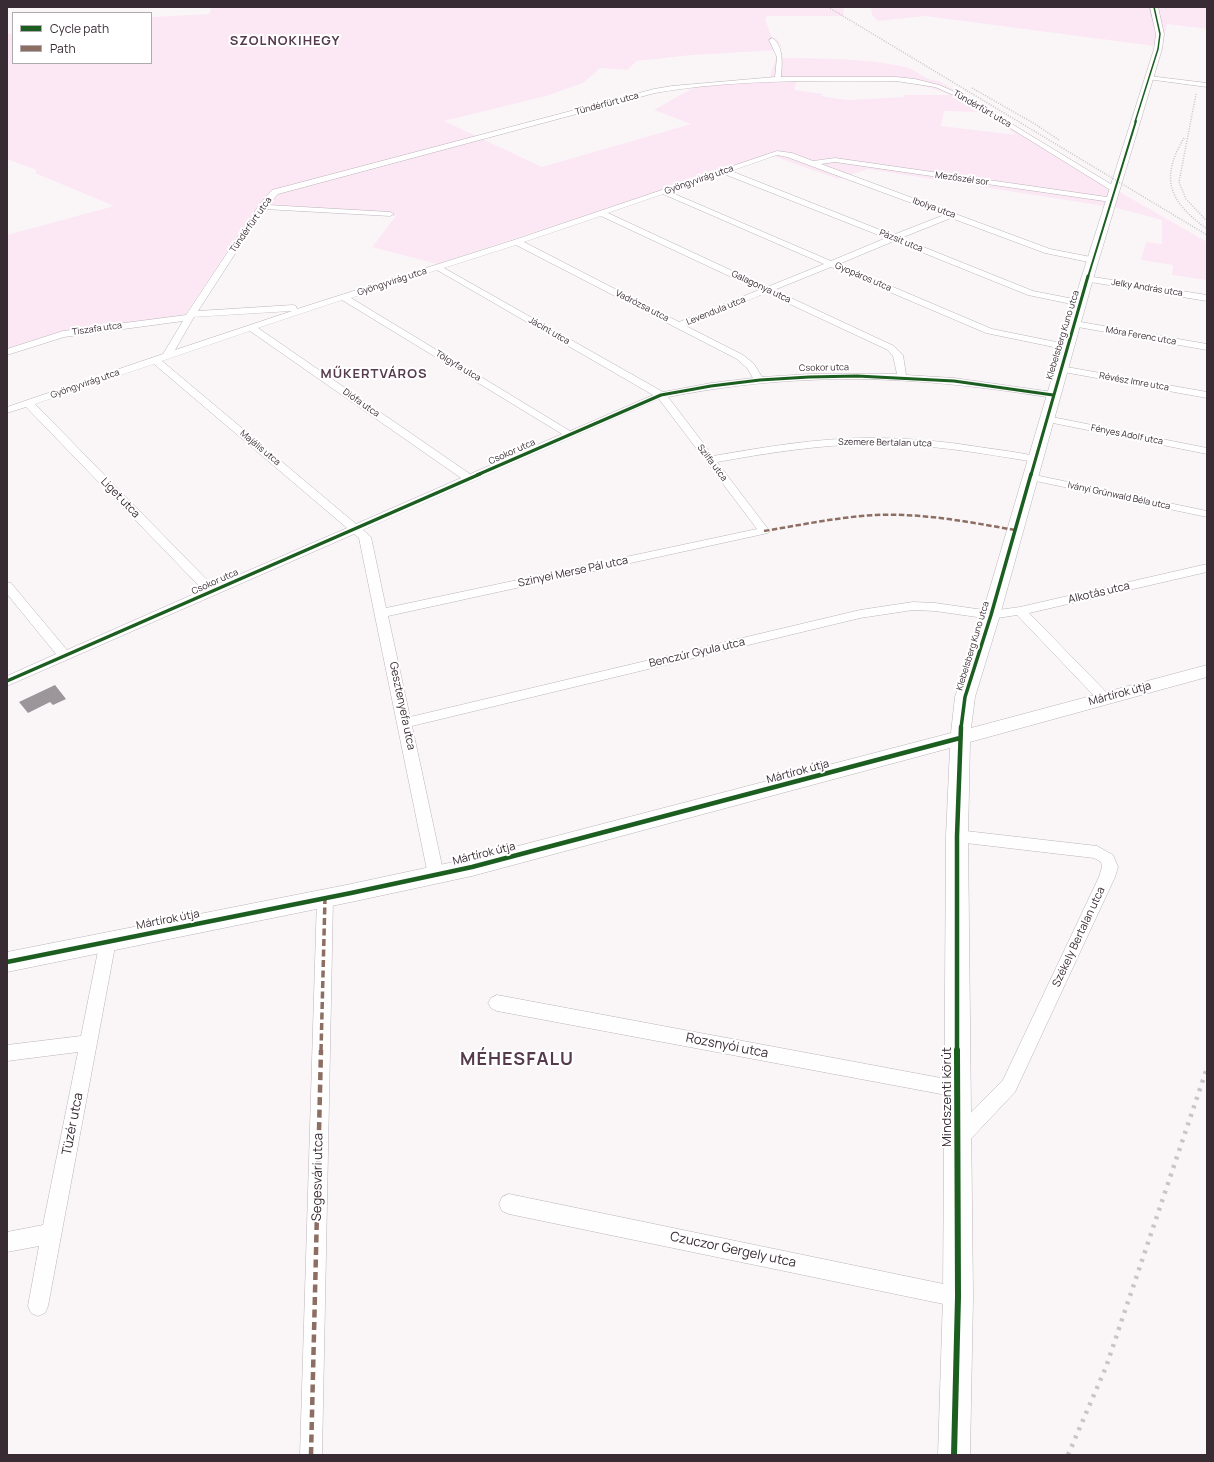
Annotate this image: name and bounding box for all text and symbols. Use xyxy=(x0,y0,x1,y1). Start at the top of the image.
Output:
legend xyxy=(12,12,152,64)
text: Cycle path xyxy=(50,20,109,37)
district label: SZOLNOKIHEGY xyxy=(230,33,340,49)
text: Path xyxy=(50,40,76,57)
street label: Tündérfürt utca xyxy=(951,88,1013,130)
street label: Tündérfürt utca xyxy=(574,90,640,118)
street label: Gyöngyvirág utca xyxy=(663,163,735,197)
street label: Mezőszél sor xyxy=(934,170,990,188)
street label: Tündérfürt utca xyxy=(228,195,274,255)
street label: Ibolya utca xyxy=(911,195,957,221)
street label: Pázsit utca xyxy=(878,227,924,255)
street label: Gyopáros utca xyxy=(833,260,893,294)
street label: Gyöngyvirág utca xyxy=(356,266,428,298)
street label: Galagonya utca xyxy=(730,269,792,305)
street label: Jelky András utca xyxy=(1110,277,1184,299)
street label: Vadrózsa utca xyxy=(613,288,671,324)
street label: Klebelsberg Kuno utca xyxy=(1044,289,1082,381)
street label: Levendula utca xyxy=(685,294,747,328)
street label: Jácint utca xyxy=(527,315,571,347)
street label: Tiszafa utca xyxy=(71,320,123,338)
street label: Móra Ferenc utca xyxy=(1105,324,1177,348)
street label: Tölgyfa utca xyxy=(433,348,483,384)
street label: Csokor utca xyxy=(799,362,849,374)
district label: MŰKERTVÁROS xyxy=(321,366,427,382)
street label: Gyöngyvirág utca xyxy=(49,367,121,401)
street label: Révész Imre utca xyxy=(1098,371,1170,393)
street label: Diófa utca xyxy=(341,387,381,419)
street label: Fényes Adolf utca xyxy=(1090,423,1164,447)
street label: Majális utca xyxy=(238,428,282,468)
street label: Csokor utca xyxy=(487,437,537,467)
street label: Szemere Bertalan utca xyxy=(838,437,932,449)
street label: Szilfa utca xyxy=(695,443,729,483)
street label: Liget utca xyxy=(98,475,142,521)
street label: Iványi Grünwald Béla utca xyxy=(1067,480,1171,512)
street label: Szinyei Merse Pál utca xyxy=(517,554,629,590)
street label: Csokor utca xyxy=(190,567,240,597)
street label: Alkotás utca xyxy=(1067,580,1131,606)
street label: Klebelsberg Kuno utca xyxy=(954,600,992,692)
street label: Benczúr Gyula utca xyxy=(648,636,746,670)
street label: Gesztenyefa utca xyxy=(386,661,418,751)
street label: Mártírok útja xyxy=(1087,679,1153,709)
street label: Mártírok útja xyxy=(765,757,831,787)
street label: Mártírok útja xyxy=(451,840,517,868)
street label: Székely Bertalan utca xyxy=(1050,885,1108,989)
street label: Mártírok útja xyxy=(135,907,201,933)
street label: Rozsnyói utca xyxy=(684,1030,770,1062)
street label: Mindszenti körút xyxy=(939,1047,955,1147)
district label: MÉHESFALU xyxy=(460,1049,574,1071)
street label: Tüzér utca xyxy=(59,1091,87,1157)
street label: Segesvári utca xyxy=(309,1133,327,1221)
street label: Czuczor Gergely utca xyxy=(669,1229,797,1271)

